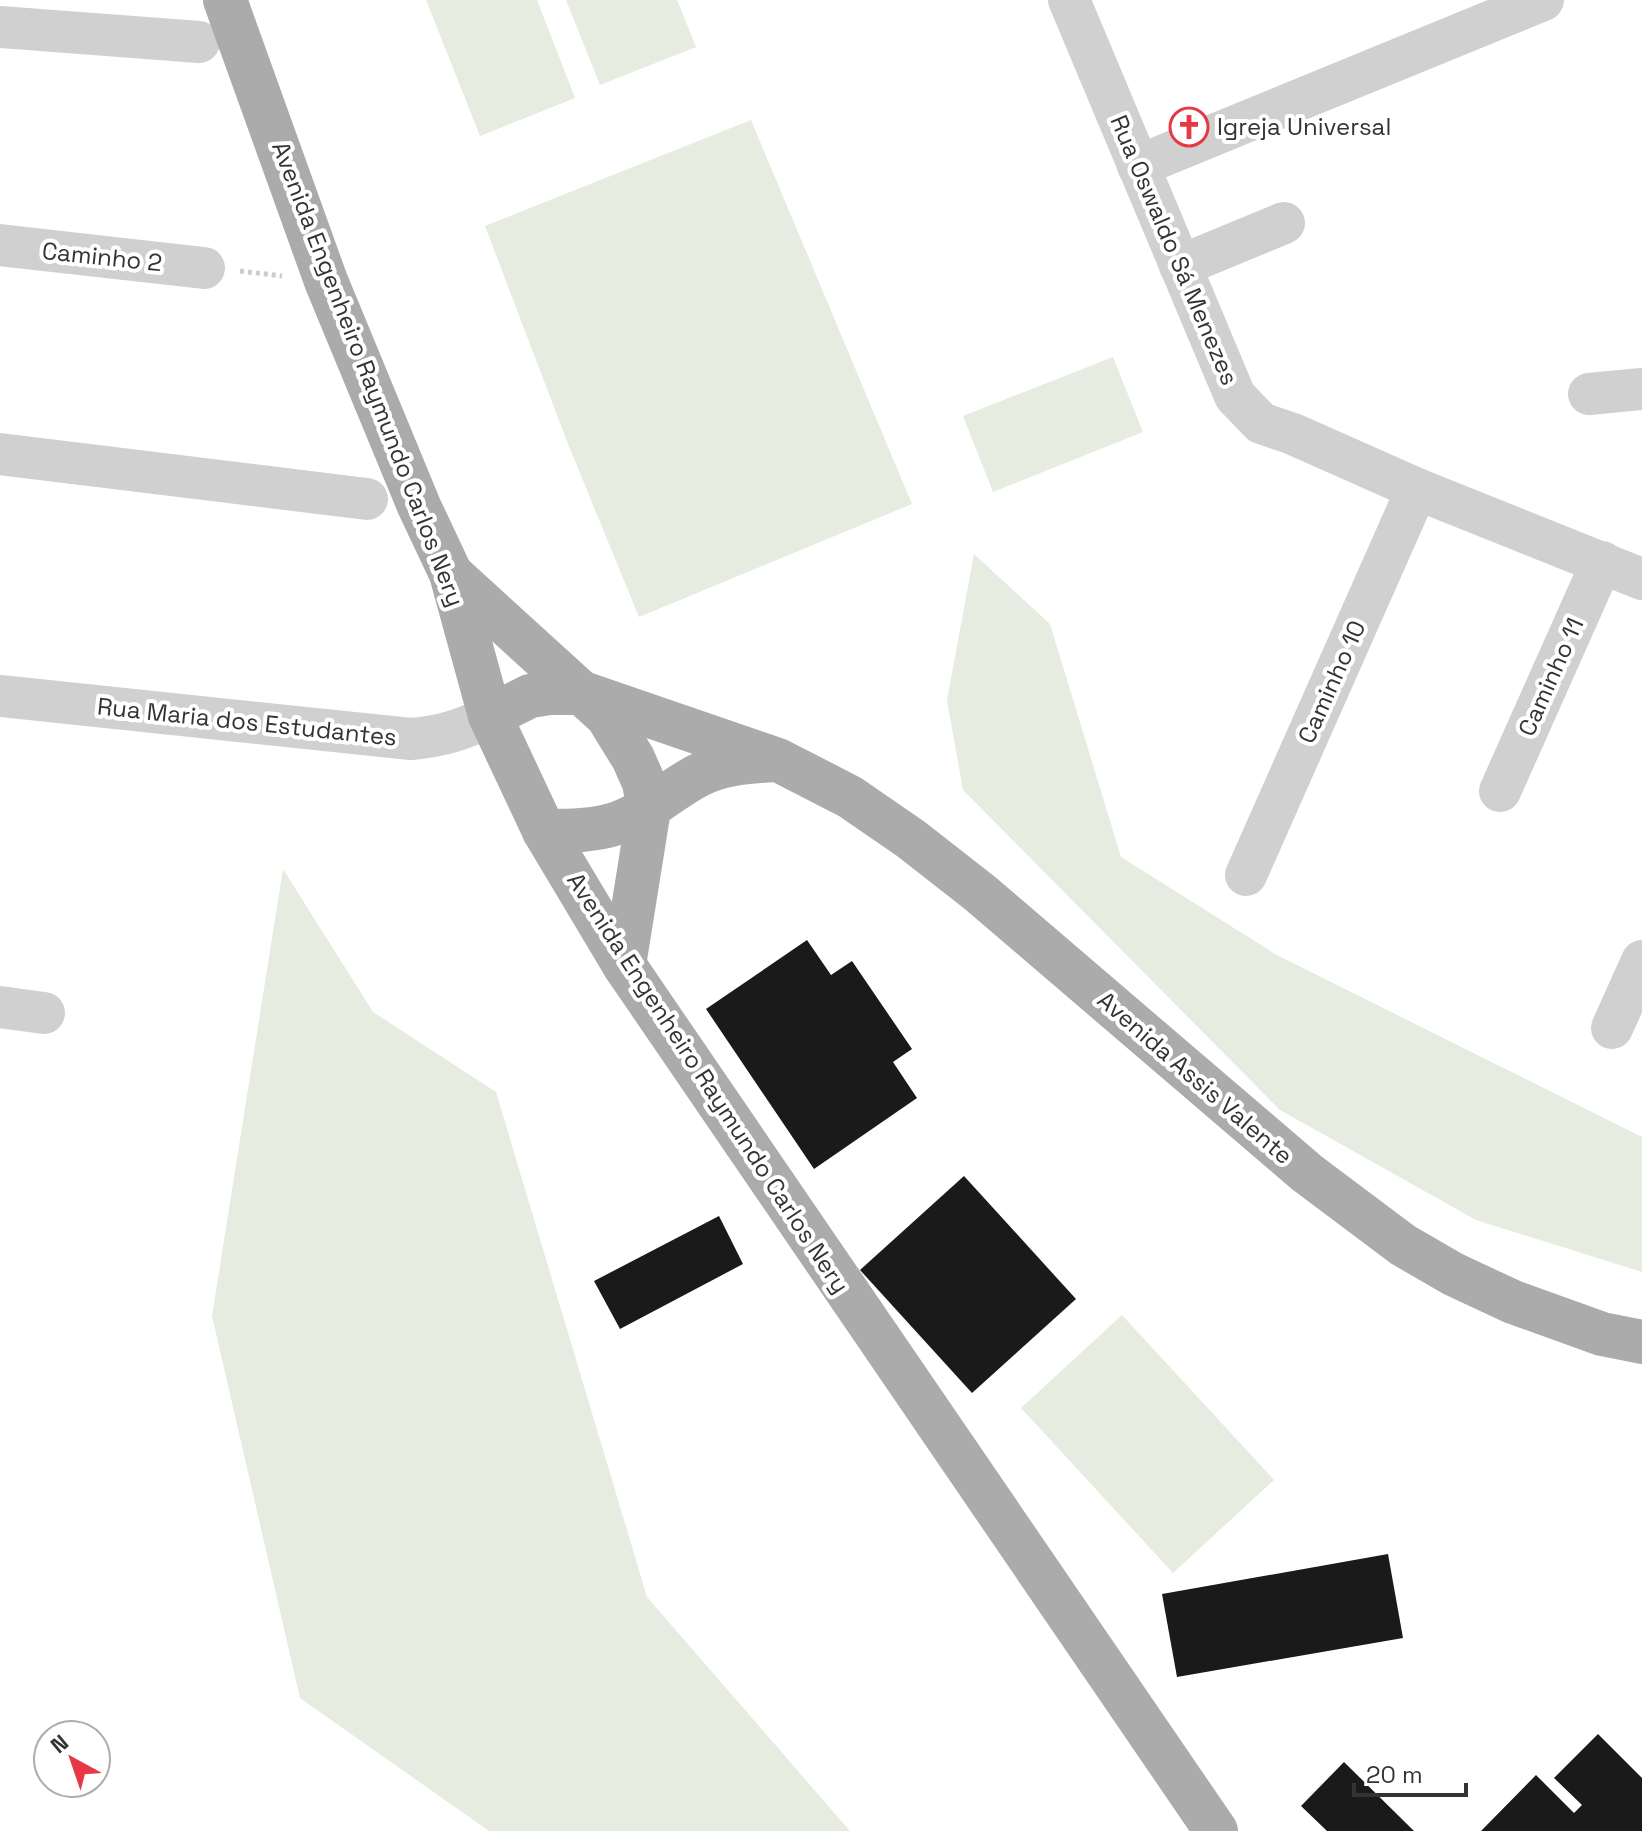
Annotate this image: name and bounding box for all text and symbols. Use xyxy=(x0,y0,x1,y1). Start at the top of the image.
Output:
church icon: Igreja Universal xyxy=(1168,106,1210,148)
street label: Rua Oswaldo Sá Menezes xyxy=(1103,110,1245,390)
place label: Igreja Universal xyxy=(1217,111,1391,142)
street label: Avenida Engenheiro Raymundo Carlos Nery xyxy=(265,137,472,611)
street label: Caminho 2 xyxy=(40,235,164,278)
street label: Caminho 11 xyxy=(1511,613,1590,741)
street label: Caminho 10 xyxy=(1291,615,1372,748)
street label: Rua Maria dos Estudantes xyxy=(96,690,398,753)
street label: Avenida Engenheiro Raymundo Carlos Nery xyxy=(560,866,856,1299)
street label: Avenida Assis Valente xyxy=(1091,984,1299,1171)
north arrow xyxy=(32,1719,112,1799)
text: N xyxy=(44,1728,74,1759)
scale bar xyxy=(1354,1747,1466,1797)
text: 20 m xyxy=(1366,1759,1423,1790)

